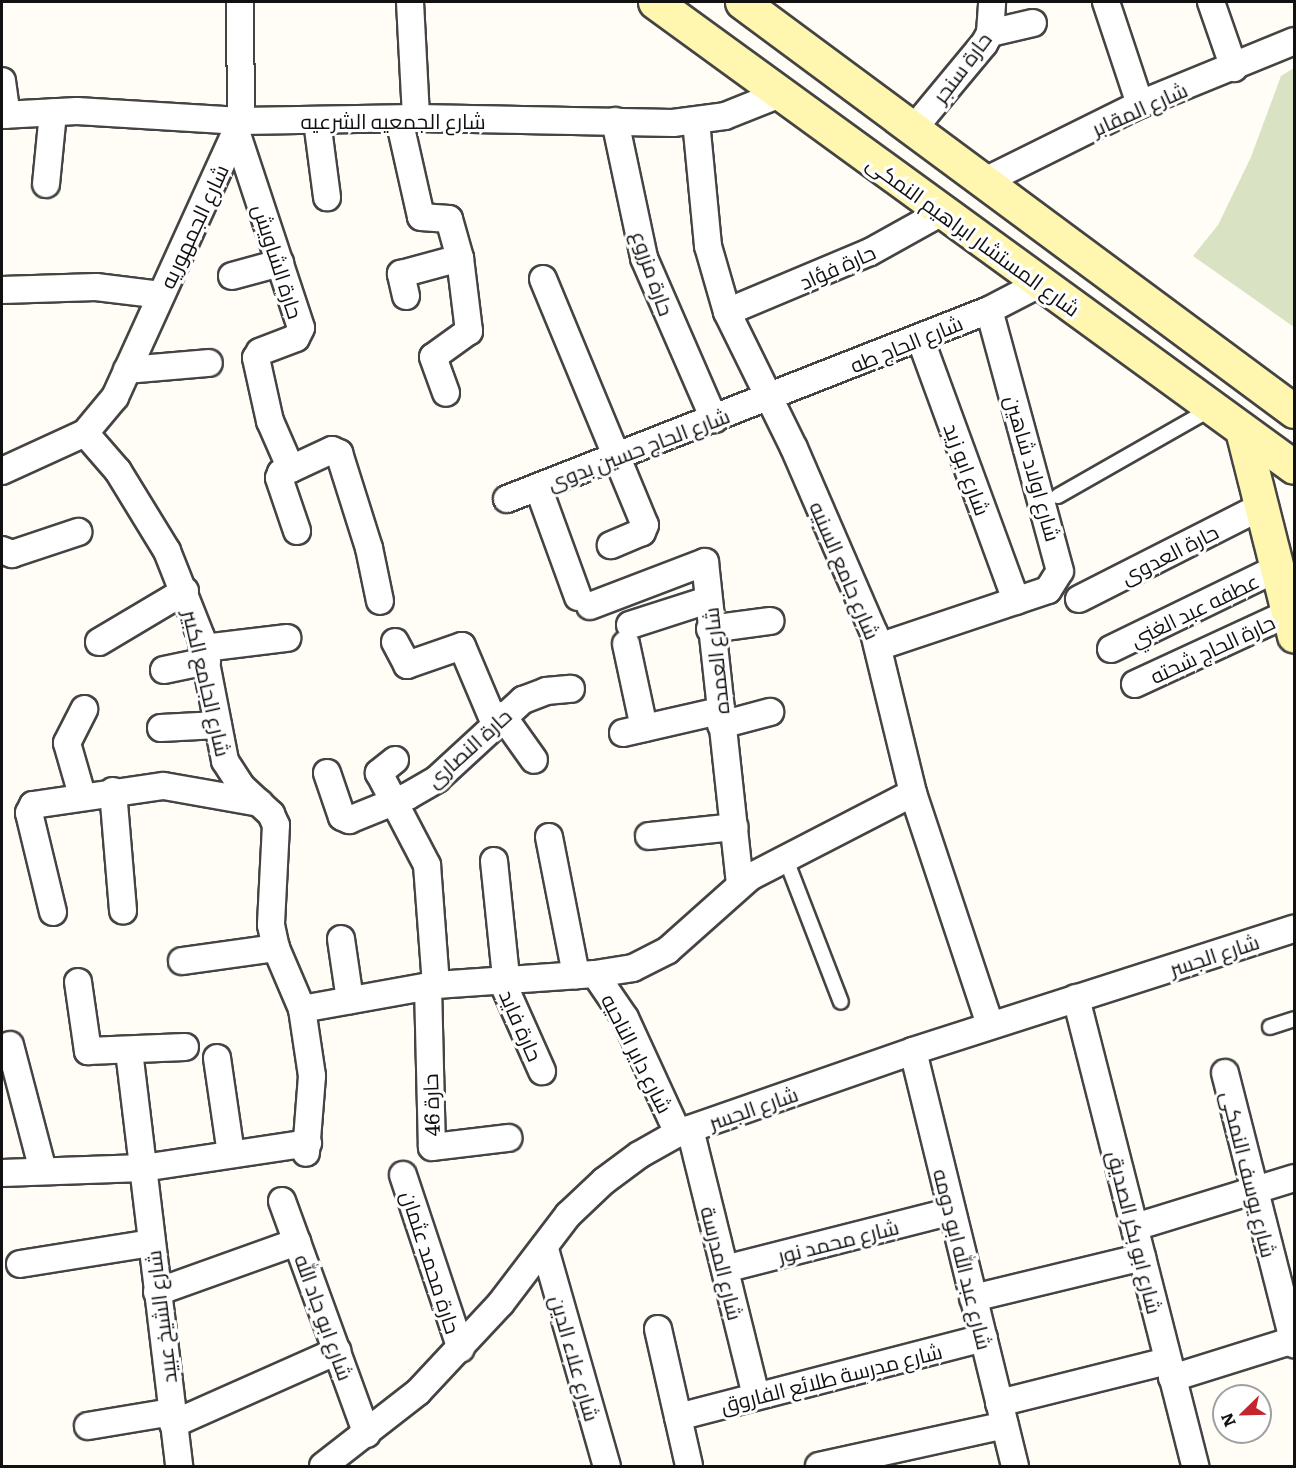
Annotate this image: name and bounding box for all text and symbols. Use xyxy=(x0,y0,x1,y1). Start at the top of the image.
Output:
street label: حارة سنجر xyxy=(926,27,996,107)
street label: شارع المقابر xyxy=(1087,76,1191,140)
street label: شارع الجمعيه الشرعيه xyxy=(300,107,486,133)
street label: شارع المستشار ابراهيم النمكى xyxy=(863,149,1085,321)
street label: شارع الجمهوريه xyxy=(153,160,233,292)
street label: حارة الشاويش xyxy=(249,201,309,321)
street label: حارة مزروع xyxy=(628,227,680,319)
street label: حارة فؤاد xyxy=(795,238,879,294)
street label: شارع الحاج طه xyxy=(846,309,966,377)
street label: شارع اولاد شاهين xyxy=(1001,392,1067,544)
street label: شارع الحاج حسين بدوى xyxy=(543,402,733,494)
street label: شارع ابو زيد xyxy=(940,419,996,519)
street label: شارع جامع السنيه xyxy=(806,497,886,643)
street label: حارة العدوى xyxy=(1116,518,1222,588)
street label: عطفه عبد الغني xyxy=(1126,567,1262,651)
street label: شارع العمده xyxy=(697,606,733,716)
street label: شارع الجامع الكبير xyxy=(179,607,237,759)
street label: حارة الحاج شحته xyxy=(1146,608,1278,688)
street label: حارة النصارى xyxy=(420,702,516,792)
street label: شارع الجسر xyxy=(1166,928,1262,980)
street label: حارة فايد xyxy=(495,985,549,1065)
street label: شارع داير الناحيه xyxy=(597,989,679,1117)
street label: حارة 46 xyxy=(416,1073,444,1137)
street label: شارع الجسر xyxy=(705,1080,801,1134)
street label: شارع يوسف النمكى xyxy=(1217,1088,1283,1260)
street label: شارع ابو بكر الصديق xyxy=(1104,1148,1168,1316)
street label: شارع عبد الله ابو دومه xyxy=(929,1166,999,1352)
street label: حارة محمد عثمان xyxy=(397,1187,467,1337)
street label: شارع المدرسة xyxy=(697,1203,749,1323)
street label: شارع محمد نور xyxy=(775,1213,901,1267)
street label: شارع الشيخ عبيد xyxy=(139,1249,181,1385)
street label: شارع ابو جاد الله xyxy=(291,1250,359,1384)
street label: شارع علاء الدين xyxy=(546,1292,606,1424)
street label: شارع مدرسة طلائع الفاروق xyxy=(717,1337,945,1417)
north arrow xyxy=(1212,1384,1272,1444)
text: N xyxy=(1214,1409,1241,1431)

